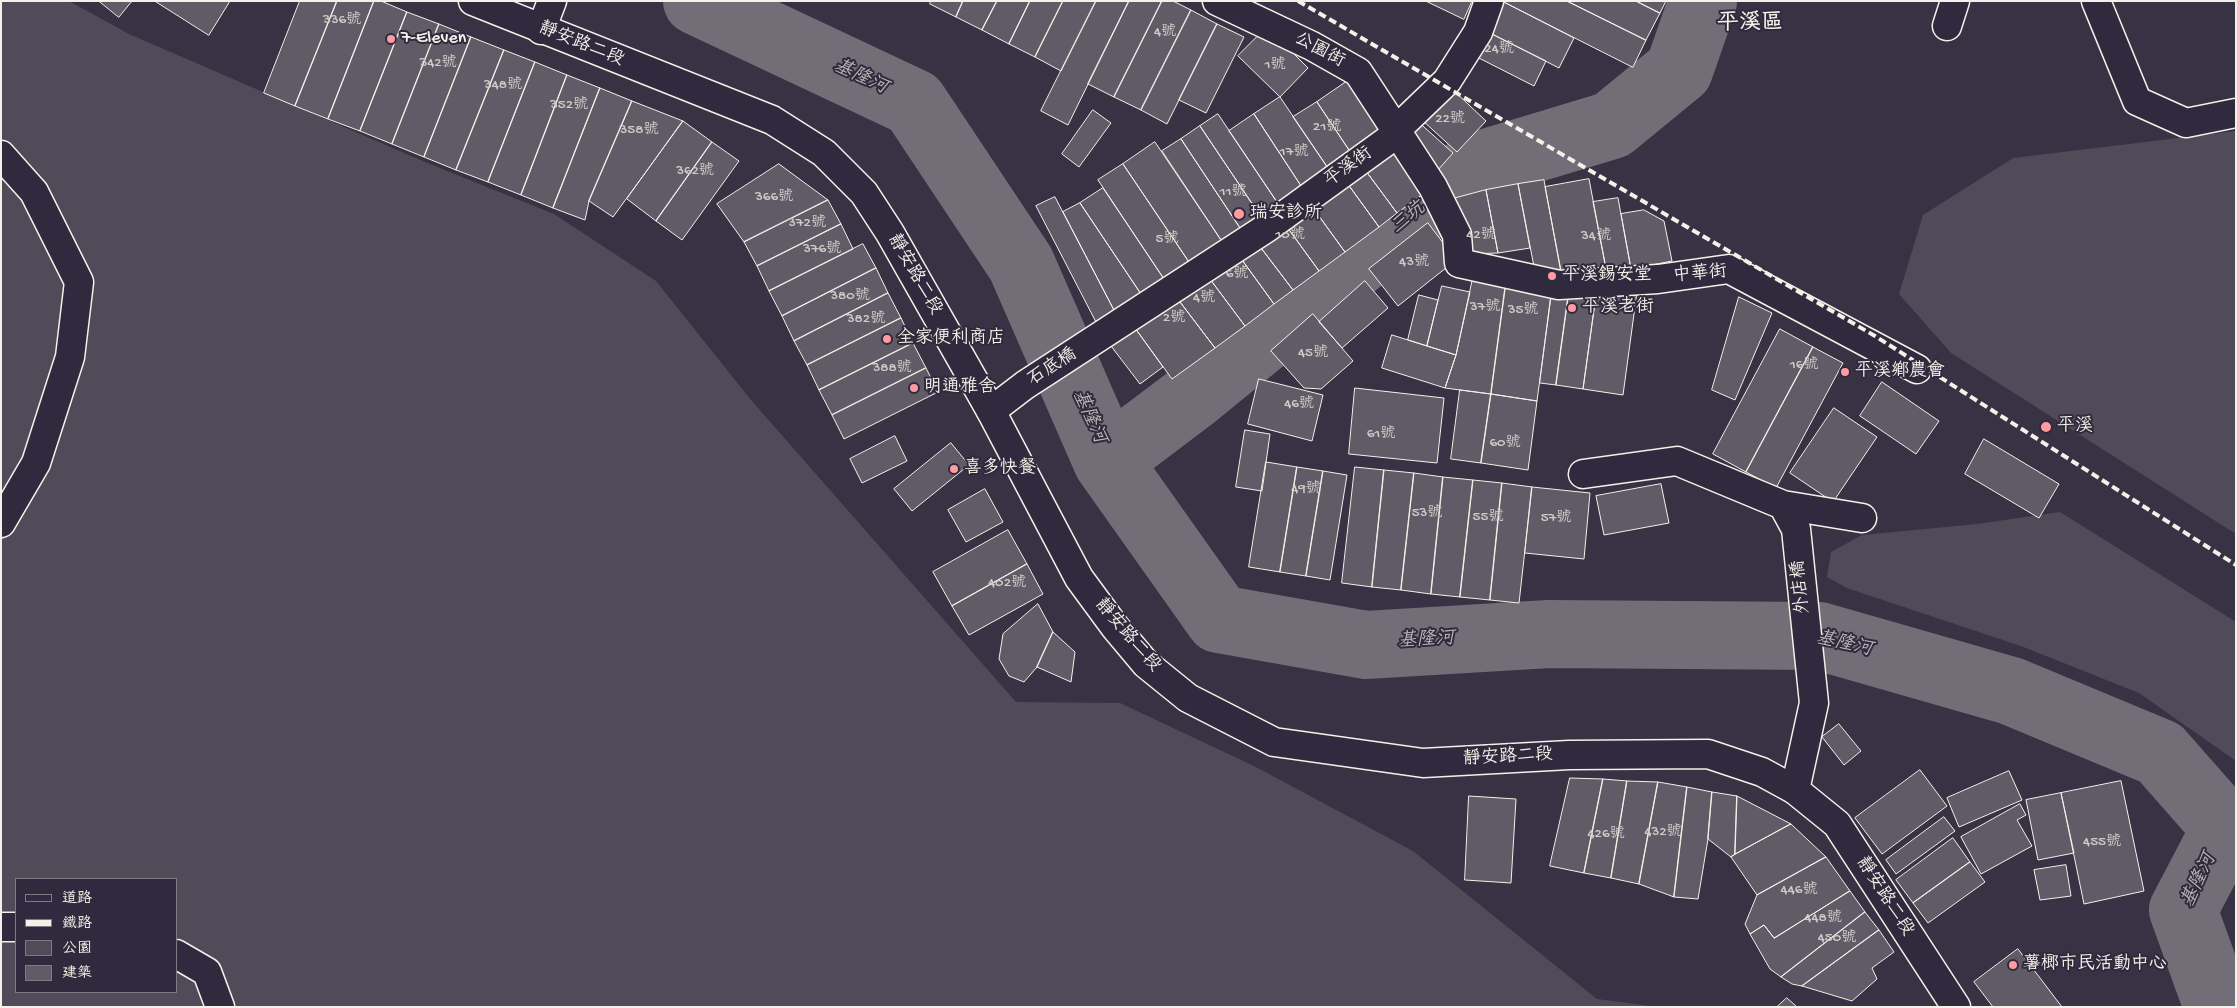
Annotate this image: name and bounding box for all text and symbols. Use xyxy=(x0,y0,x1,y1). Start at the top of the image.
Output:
house number: 336號 xyxy=(323,12,361,30)
district label: 平溪區 xyxy=(1717,12,1783,38)
street label: 靜安路二段 xyxy=(535,18,627,72)
house number: 4號 xyxy=(1154,24,1176,42)
place label: 7-Eleven xyxy=(401,28,466,50)
street label: 公園街 xyxy=(1290,29,1348,73)
marker: 7-Eleven xyxy=(385,33,397,45)
house number: 24號 xyxy=(1484,41,1514,59)
house number: 342號 xyxy=(419,55,457,73)
water label: 基隆河 xyxy=(829,56,891,100)
house number: 1號 xyxy=(1264,57,1286,75)
house number: 348號 xyxy=(484,77,522,95)
house number: 352號 xyxy=(550,97,588,115)
house number: 22號 xyxy=(1435,111,1465,129)
house number: 21號 xyxy=(1313,119,1341,137)
house number: 358號 xyxy=(620,122,658,140)
street label: 平溪街 xyxy=(1321,143,1377,193)
house number: 17號 xyxy=(1280,144,1308,162)
house number: 362號 xyxy=(676,163,714,181)
house number: 11號 xyxy=(1219,184,1247,202)
house number: 366號 xyxy=(755,189,793,207)
water label: 三坑 xyxy=(1387,198,1431,240)
place label: 瑞安診所 xyxy=(1250,203,1322,225)
marker: 瑞安診所 xyxy=(1232,207,1246,221)
house number: 372號 xyxy=(788,215,826,233)
house number: 10號 xyxy=(1275,227,1305,245)
house number: 42號 xyxy=(1466,227,1496,245)
house number: 34號 xyxy=(1581,228,1611,246)
street label: 靜安路二段 xyxy=(882,231,946,319)
house number: 5號 xyxy=(1156,231,1178,249)
house number: 376號 xyxy=(803,241,841,259)
house number: 43號 xyxy=(1399,254,1429,272)
street label: 中華街 xyxy=(1672,262,1728,288)
place label: 平溪錫安堂 xyxy=(1562,265,1652,287)
house number: 6號 xyxy=(1226,266,1248,284)
marker: 平溪錫安堂 xyxy=(1546,270,1558,282)
house number: 380號 xyxy=(830,288,870,306)
house number: 4號 xyxy=(1193,290,1215,308)
place label: 平溪老街 xyxy=(1582,297,1654,319)
house number: 37號 xyxy=(1470,299,1500,317)
house number: 35號 xyxy=(1508,302,1538,320)
marker: 平溪老街 xyxy=(1566,302,1578,314)
house number: 2號 xyxy=(1163,310,1185,328)
house number: 382號 xyxy=(847,311,885,329)
place label: 全家便利商店 xyxy=(897,328,1005,350)
marker: 全家便利商店 xyxy=(881,333,893,345)
street label: 石底橋 xyxy=(1024,344,1082,392)
house number: 45號 xyxy=(1298,345,1328,363)
house number: 16號 xyxy=(1790,357,1818,375)
house number: 388號 xyxy=(872,360,912,378)
place label: 平溪鄉農會 xyxy=(1855,361,1945,383)
marker: 平溪鄉農會 xyxy=(1839,366,1851,378)
place label: 明通雅舍 xyxy=(924,377,996,399)
marker: 明通雅舍 xyxy=(908,382,920,394)
water label: 基隆河 xyxy=(1066,386,1110,448)
house number: 46號 xyxy=(1284,396,1314,414)
place label: 平溪 xyxy=(2057,416,2093,438)
marker: 平溪 xyxy=(2039,420,2053,434)
house number: 61號 xyxy=(1367,426,1395,444)
house number: 60號 xyxy=(1489,435,1521,453)
place label: 喜多快餐 xyxy=(964,458,1036,480)
marker: 喜多快餐 xyxy=(948,463,960,475)
house number: 49號 xyxy=(1291,481,1321,499)
house number: 53號 xyxy=(1412,505,1442,523)
house number: 55號 xyxy=(1473,509,1503,527)
house number: 57號 xyxy=(1541,510,1571,528)
street label: 外店橋 xyxy=(1788,559,1816,615)
house number: 402號 xyxy=(988,575,1026,593)
street label: 靜安路二段 xyxy=(1089,595,1165,677)
water label: 基隆河 xyxy=(1814,627,1874,663)
water label: 基隆河 xyxy=(1397,628,1455,654)
street label: 靜安路二段 xyxy=(1462,745,1554,771)
house number: 432號 xyxy=(1644,824,1682,842)
house number: 426號 xyxy=(1587,826,1625,844)
house number: 455號 xyxy=(2083,834,2121,852)
water label: 基隆河 xyxy=(2178,850,2222,912)
street label: 靜安路二段 xyxy=(1850,853,1918,941)
legend xyxy=(15,878,178,993)
house number: 446號 xyxy=(1781,882,1817,900)
text: 道路 xyxy=(62,890,92,908)
house number: 448號 xyxy=(1804,910,1842,928)
text: 鐵路 xyxy=(62,915,92,933)
house number: 450號 xyxy=(1818,930,1856,948)
text: 公園 xyxy=(62,940,92,958)
place label: 薯榔市民活動中心 xyxy=(2023,954,2167,976)
marker: 薯榔市民活動中心 xyxy=(2007,959,2019,971)
text: 建築 xyxy=(62,965,92,983)

